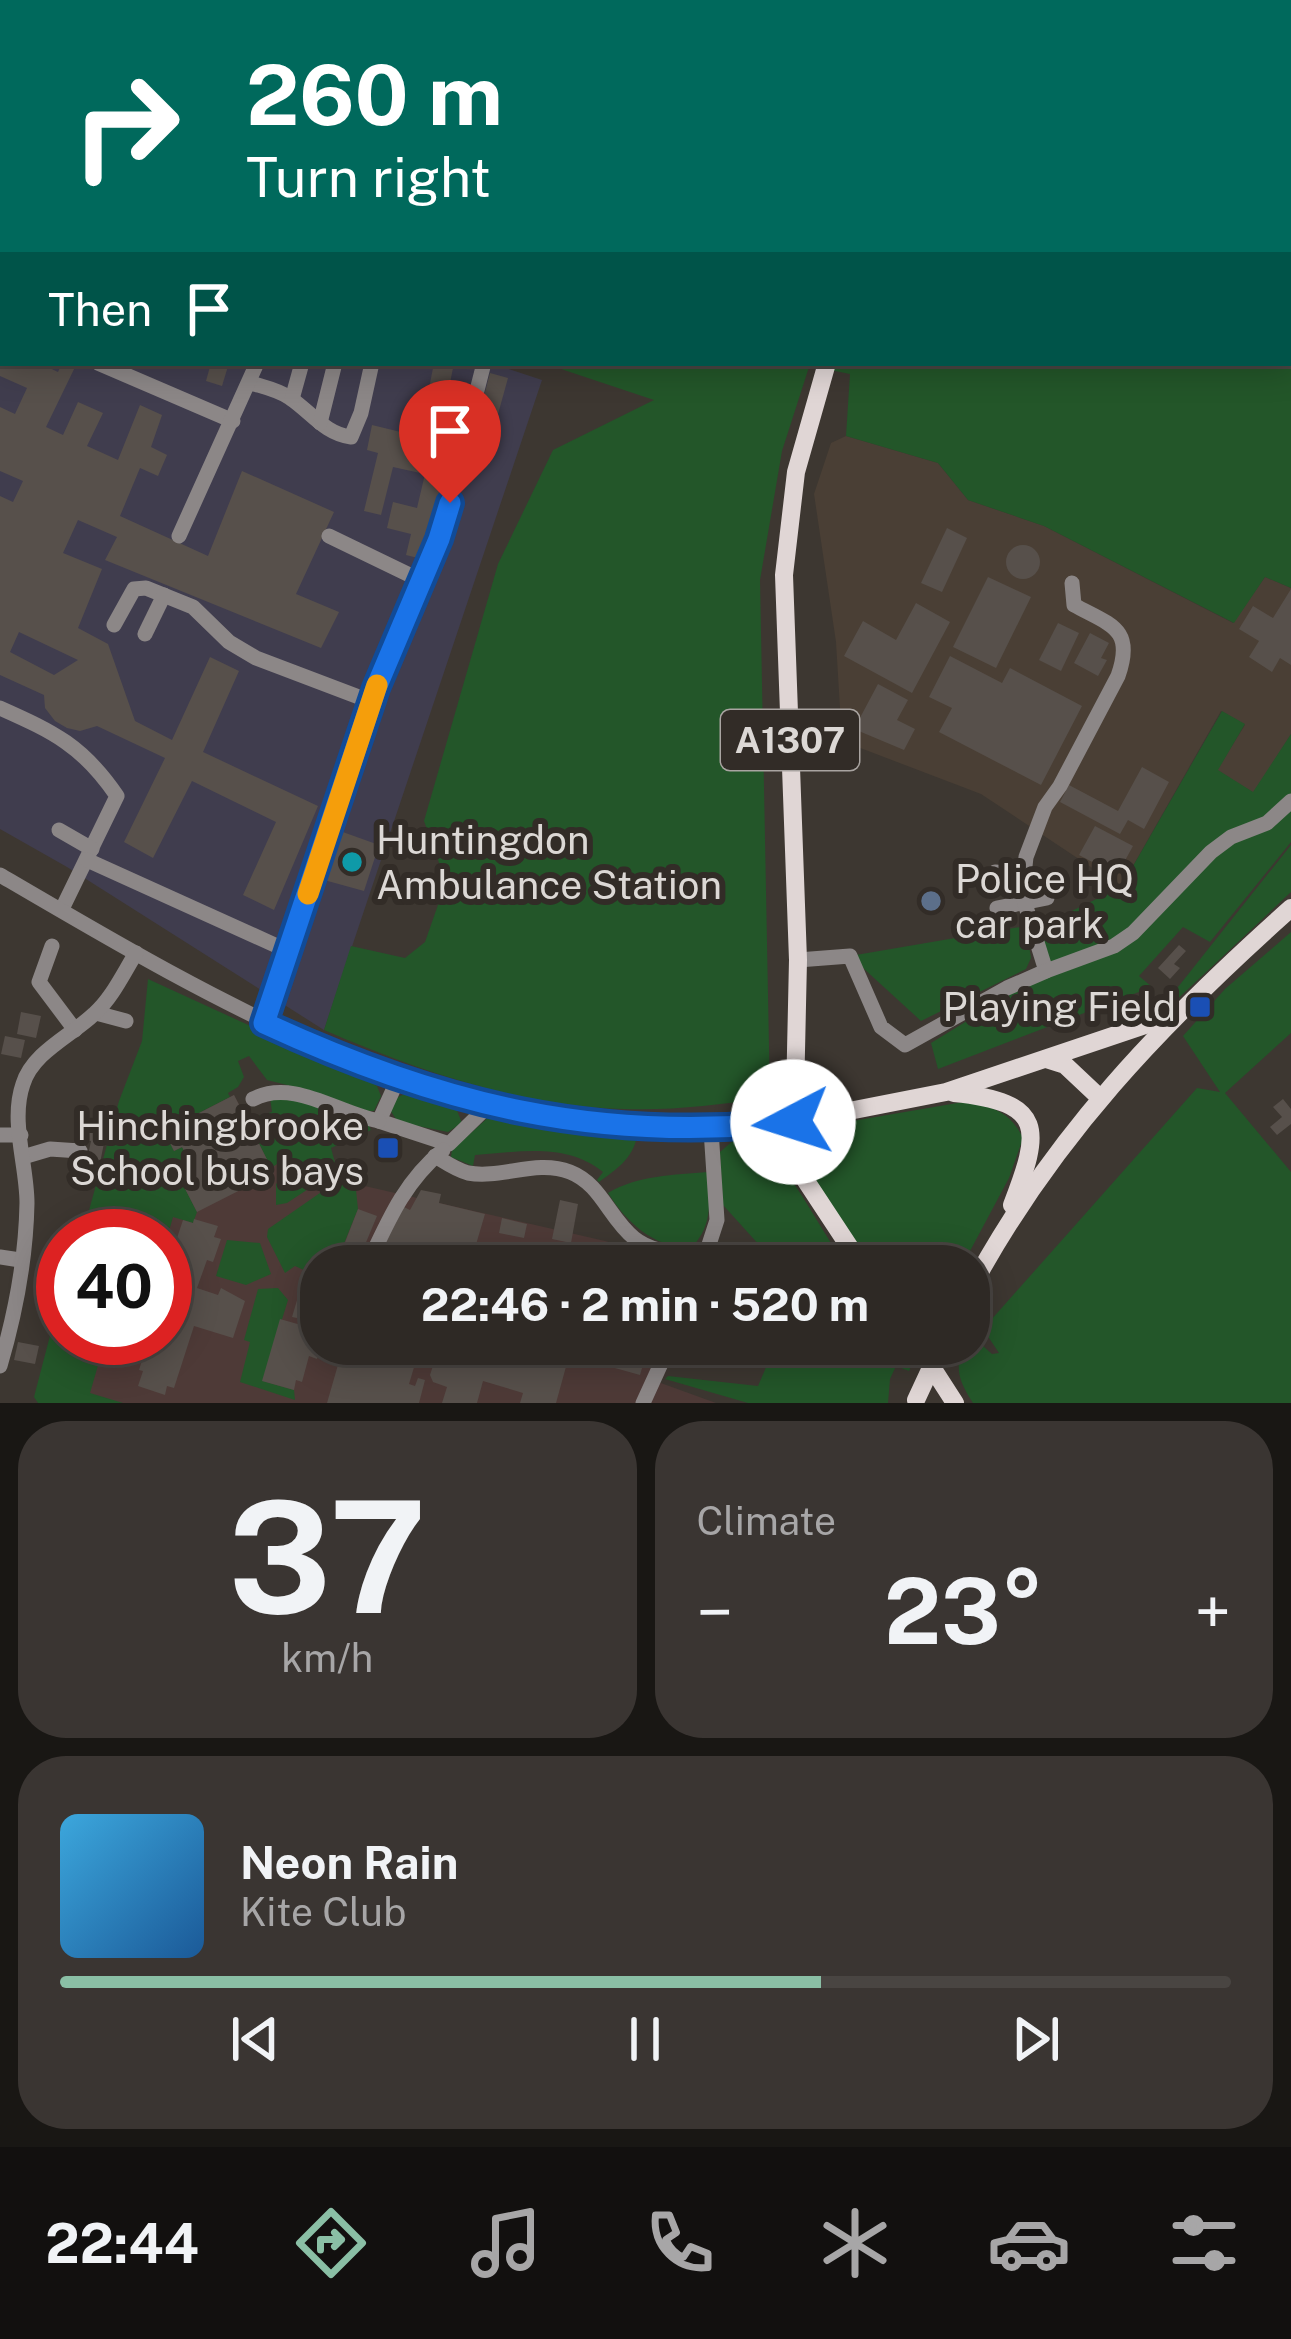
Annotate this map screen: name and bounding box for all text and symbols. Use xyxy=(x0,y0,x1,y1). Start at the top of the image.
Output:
text: 260 m xyxy=(246,45,503,144)
icon: right xyxy=(48,48,204,204)
text: Turn right xyxy=(246,146,491,209)
icon: arrive xyxy=(176,276,242,342)
text: Then xyxy=(48,283,152,336)
pin xyxy=(399,380,501,503)
icon: arrive xyxy=(417,398,483,464)
road number: A1307 xyxy=(721,710,859,770)
place label: Huntingdon Ambulance Station xyxy=(376,817,722,908)
marker: Huntingdon Ambulance Station xyxy=(339,849,365,875)
place label: Police HQ car park xyxy=(955,856,1134,947)
marker: Police HQ car park xyxy=(918,888,944,914)
place label: Playing Field xyxy=(943,984,1176,1030)
marker: Playing Field xyxy=(1187,994,1213,1020)
position arrow xyxy=(730,1059,856,1185)
place label: Hinchingbrooke School bus bays xyxy=(70,1103,364,1194)
marker: Hinchingbrooke School bus bays xyxy=(375,1135,401,1161)
speed limit sign: 40 xyxy=(36,1209,192,1365)
text: 22:46 · 2 min · 520 m xyxy=(421,1278,869,1331)
text: 37 xyxy=(228,1465,427,1648)
text: Climate xyxy=(697,1498,836,1544)
text: 23° xyxy=(884,1558,1044,1664)
text: − xyxy=(697,1573,733,1651)
text: + xyxy=(1194,1573,1231,1651)
text: km/h xyxy=(281,1635,373,1681)
text: Neon Rain xyxy=(240,1836,458,1889)
text: Kite Club xyxy=(240,1889,406,1935)
icon: previous xyxy=(222,2006,288,2072)
icon: pause xyxy=(612,2006,678,2072)
icon: next xyxy=(1003,2006,1069,2072)
icon: directions xyxy=(289,2201,373,2285)
icon: music xyxy=(464,2201,548,2285)
icon: phone xyxy=(638,2201,722,2285)
icon: climate xyxy=(813,2201,897,2285)
icon: car xyxy=(987,2201,1071,2285)
icon: filters xyxy=(1162,2201,1246,2285)
text: 22:44 xyxy=(45,2212,199,2275)

